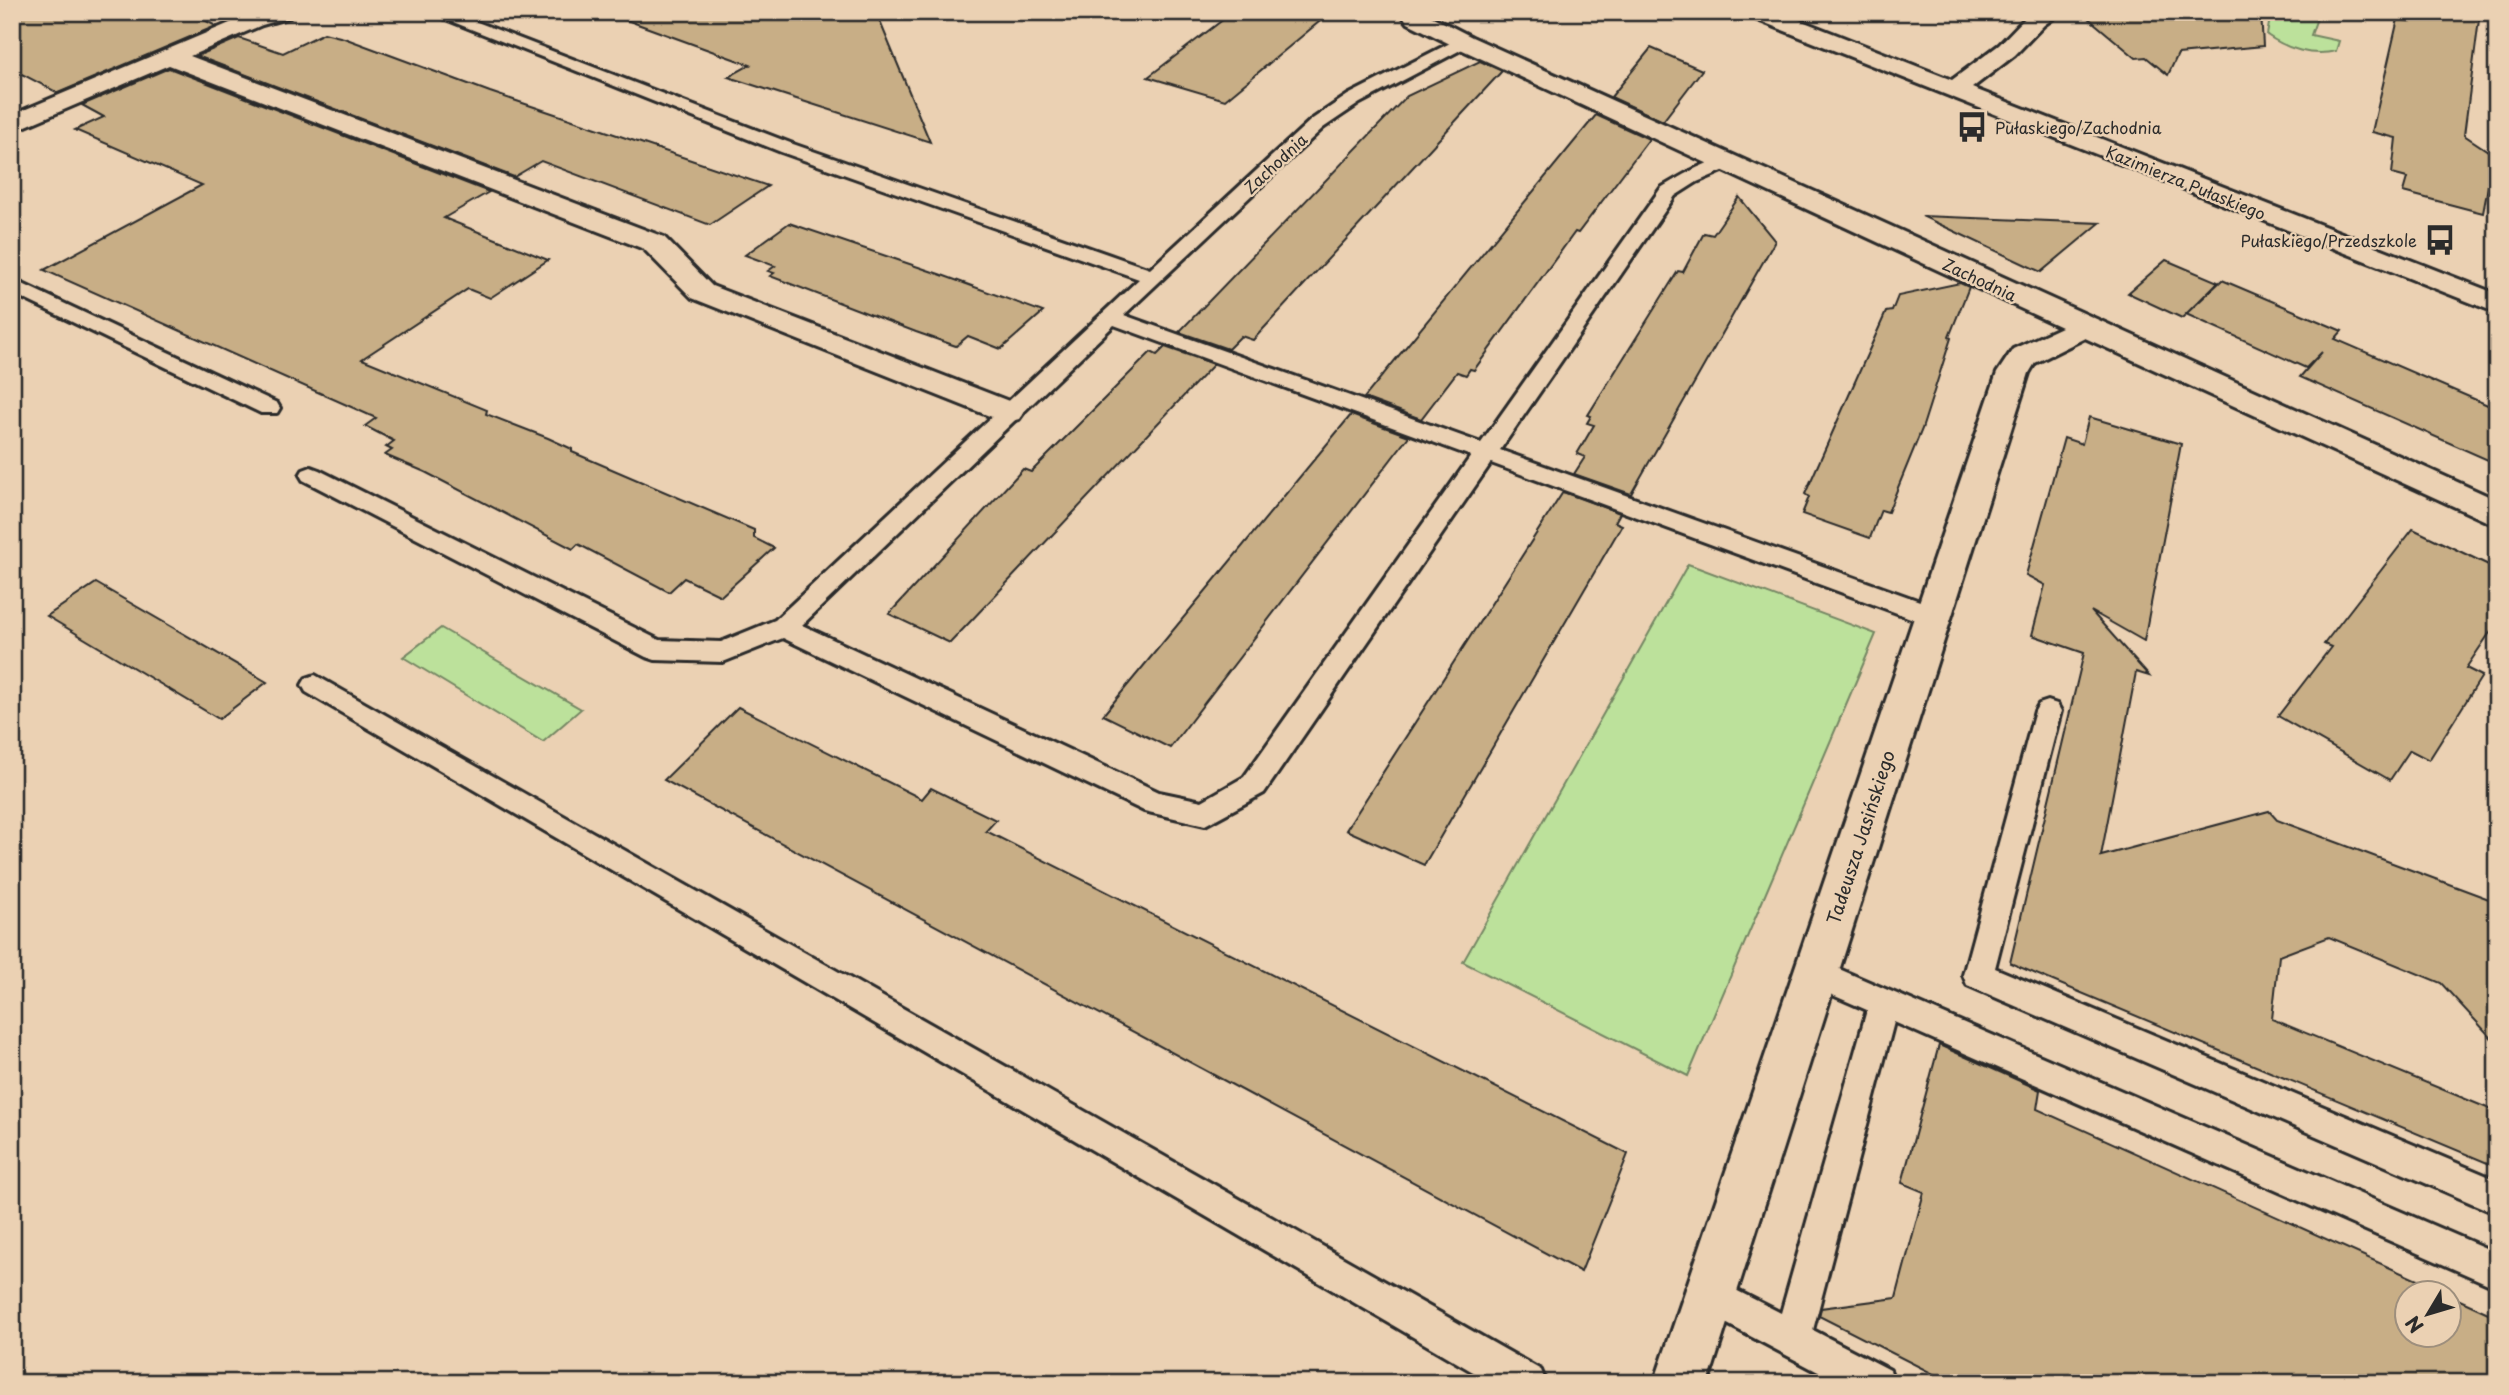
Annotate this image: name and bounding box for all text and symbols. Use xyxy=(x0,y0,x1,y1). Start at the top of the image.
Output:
bus stop icon: Pułaskiego/Zachodnia xyxy=(1955,110,1989,144)
place label: Pułaskiego/Zachodnia xyxy=(1995,115,2162,139)
street label: Zachodnia xyxy=(1238,127,1312,199)
street label: Kazimierza Pułaskiego xyxy=(2103,139,2269,225)
bus stop icon: Pułaskiego/Przedszkole xyxy=(2423,223,2457,257)
place label: Pułaskiego/Przedszkole xyxy=(2240,228,2417,252)
street label: Zachodnia xyxy=(1939,251,2021,307)
street label: Tadeusza Jasińskiego xyxy=(1819,746,1901,928)
north arrow xyxy=(2394,1280,2464,1350)
text: N xyxy=(2398,1311,2429,1340)

